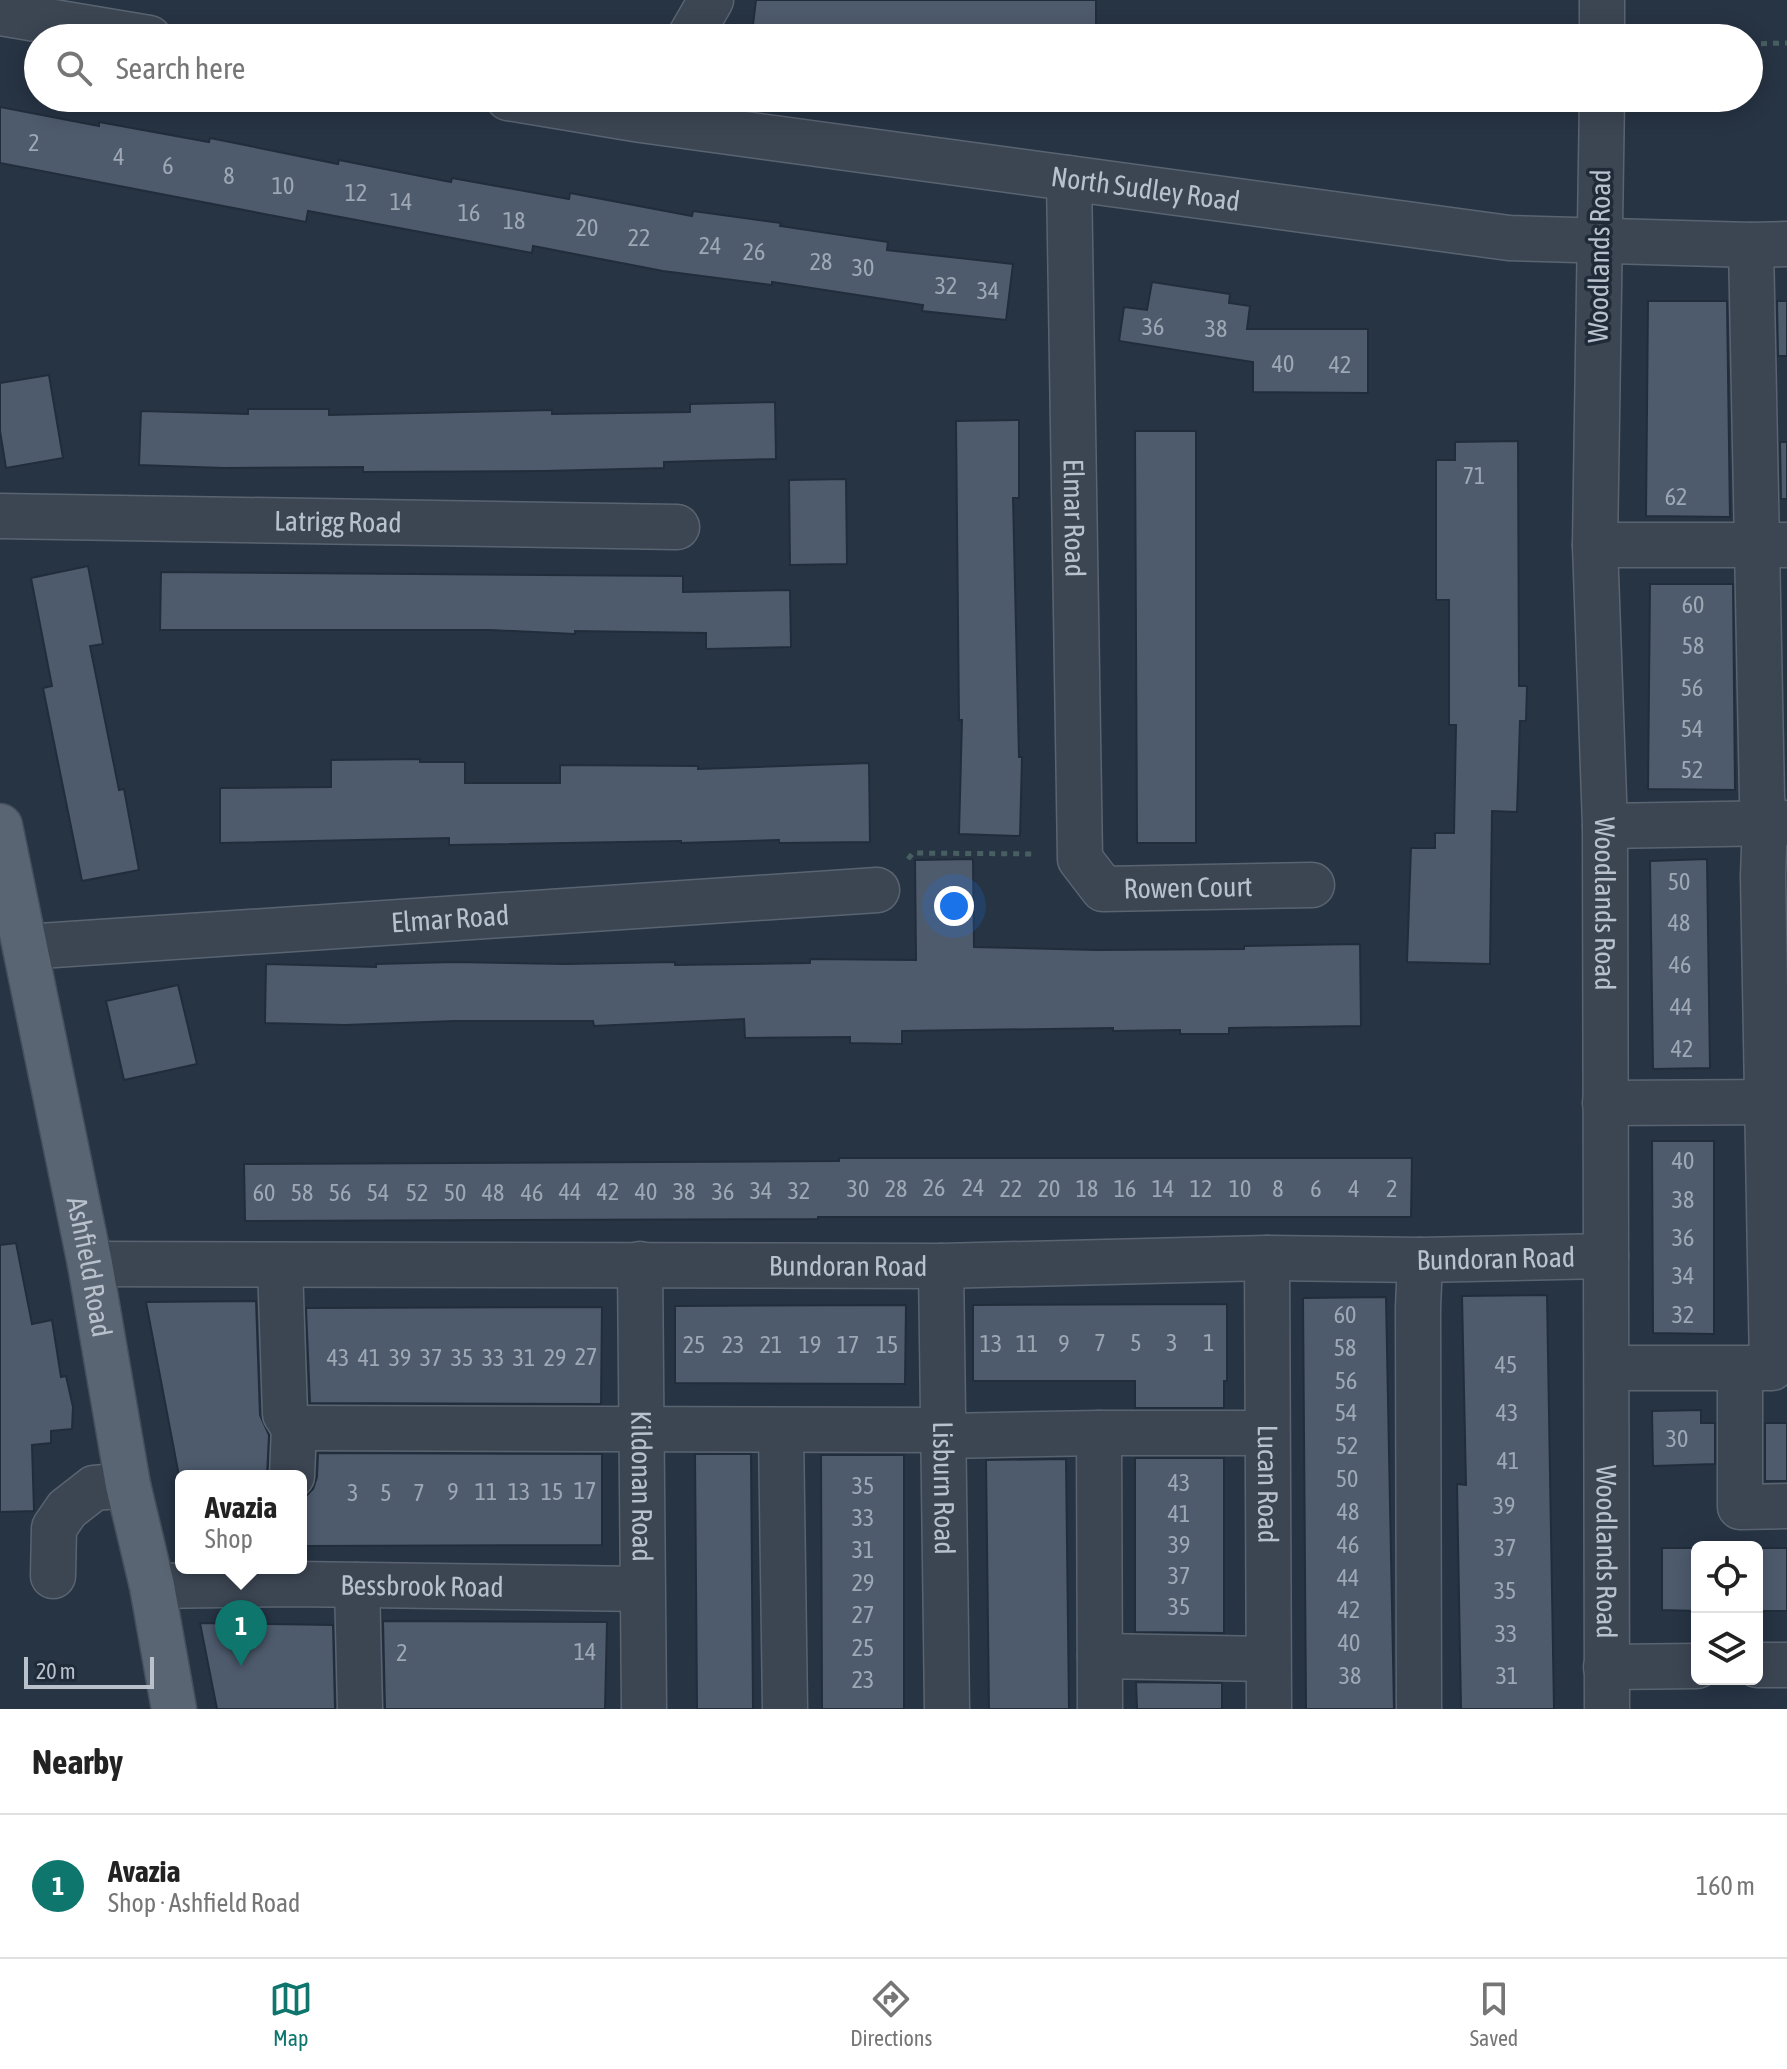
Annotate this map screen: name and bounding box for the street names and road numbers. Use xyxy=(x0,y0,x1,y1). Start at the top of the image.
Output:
street label: North Sudley Road xyxy=(1049,160,1242,217)
street label: Woodlands Road xyxy=(1581,169,1617,343)
street label: Elmar Road xyxy=(1058,459,1091,577)
street label: Latrigg Road xyxy=(274,504,402,539)
street label: Woodlands Road xyxy=(1589,817,1621,991)
street label: Rowen Court xyxy=(1123,870,1253,905)
street label: Elmar Road xyxy=(390,899,510,938)
street label: Ashfield Road xyxy=(61,1194,118,1339)
street label: Bundoran Road xyxy=(1416,1241,1575,1276)
street label: Bundoran Road xyxy=(769,1250,927,1282)
street label: Kildonan Road xyxy=(625,1410,659,1562)
street label: Lisburn Road xyxy=(927,1421,961,1555)
street label: Lucan Road xyxy=(1252,1425,1284,1543)
street label: Woodlands Road xyxy=(1590,1465,1623,1639)
street label: Bessbrook Road xyxy=(340,1569,504,1603)

